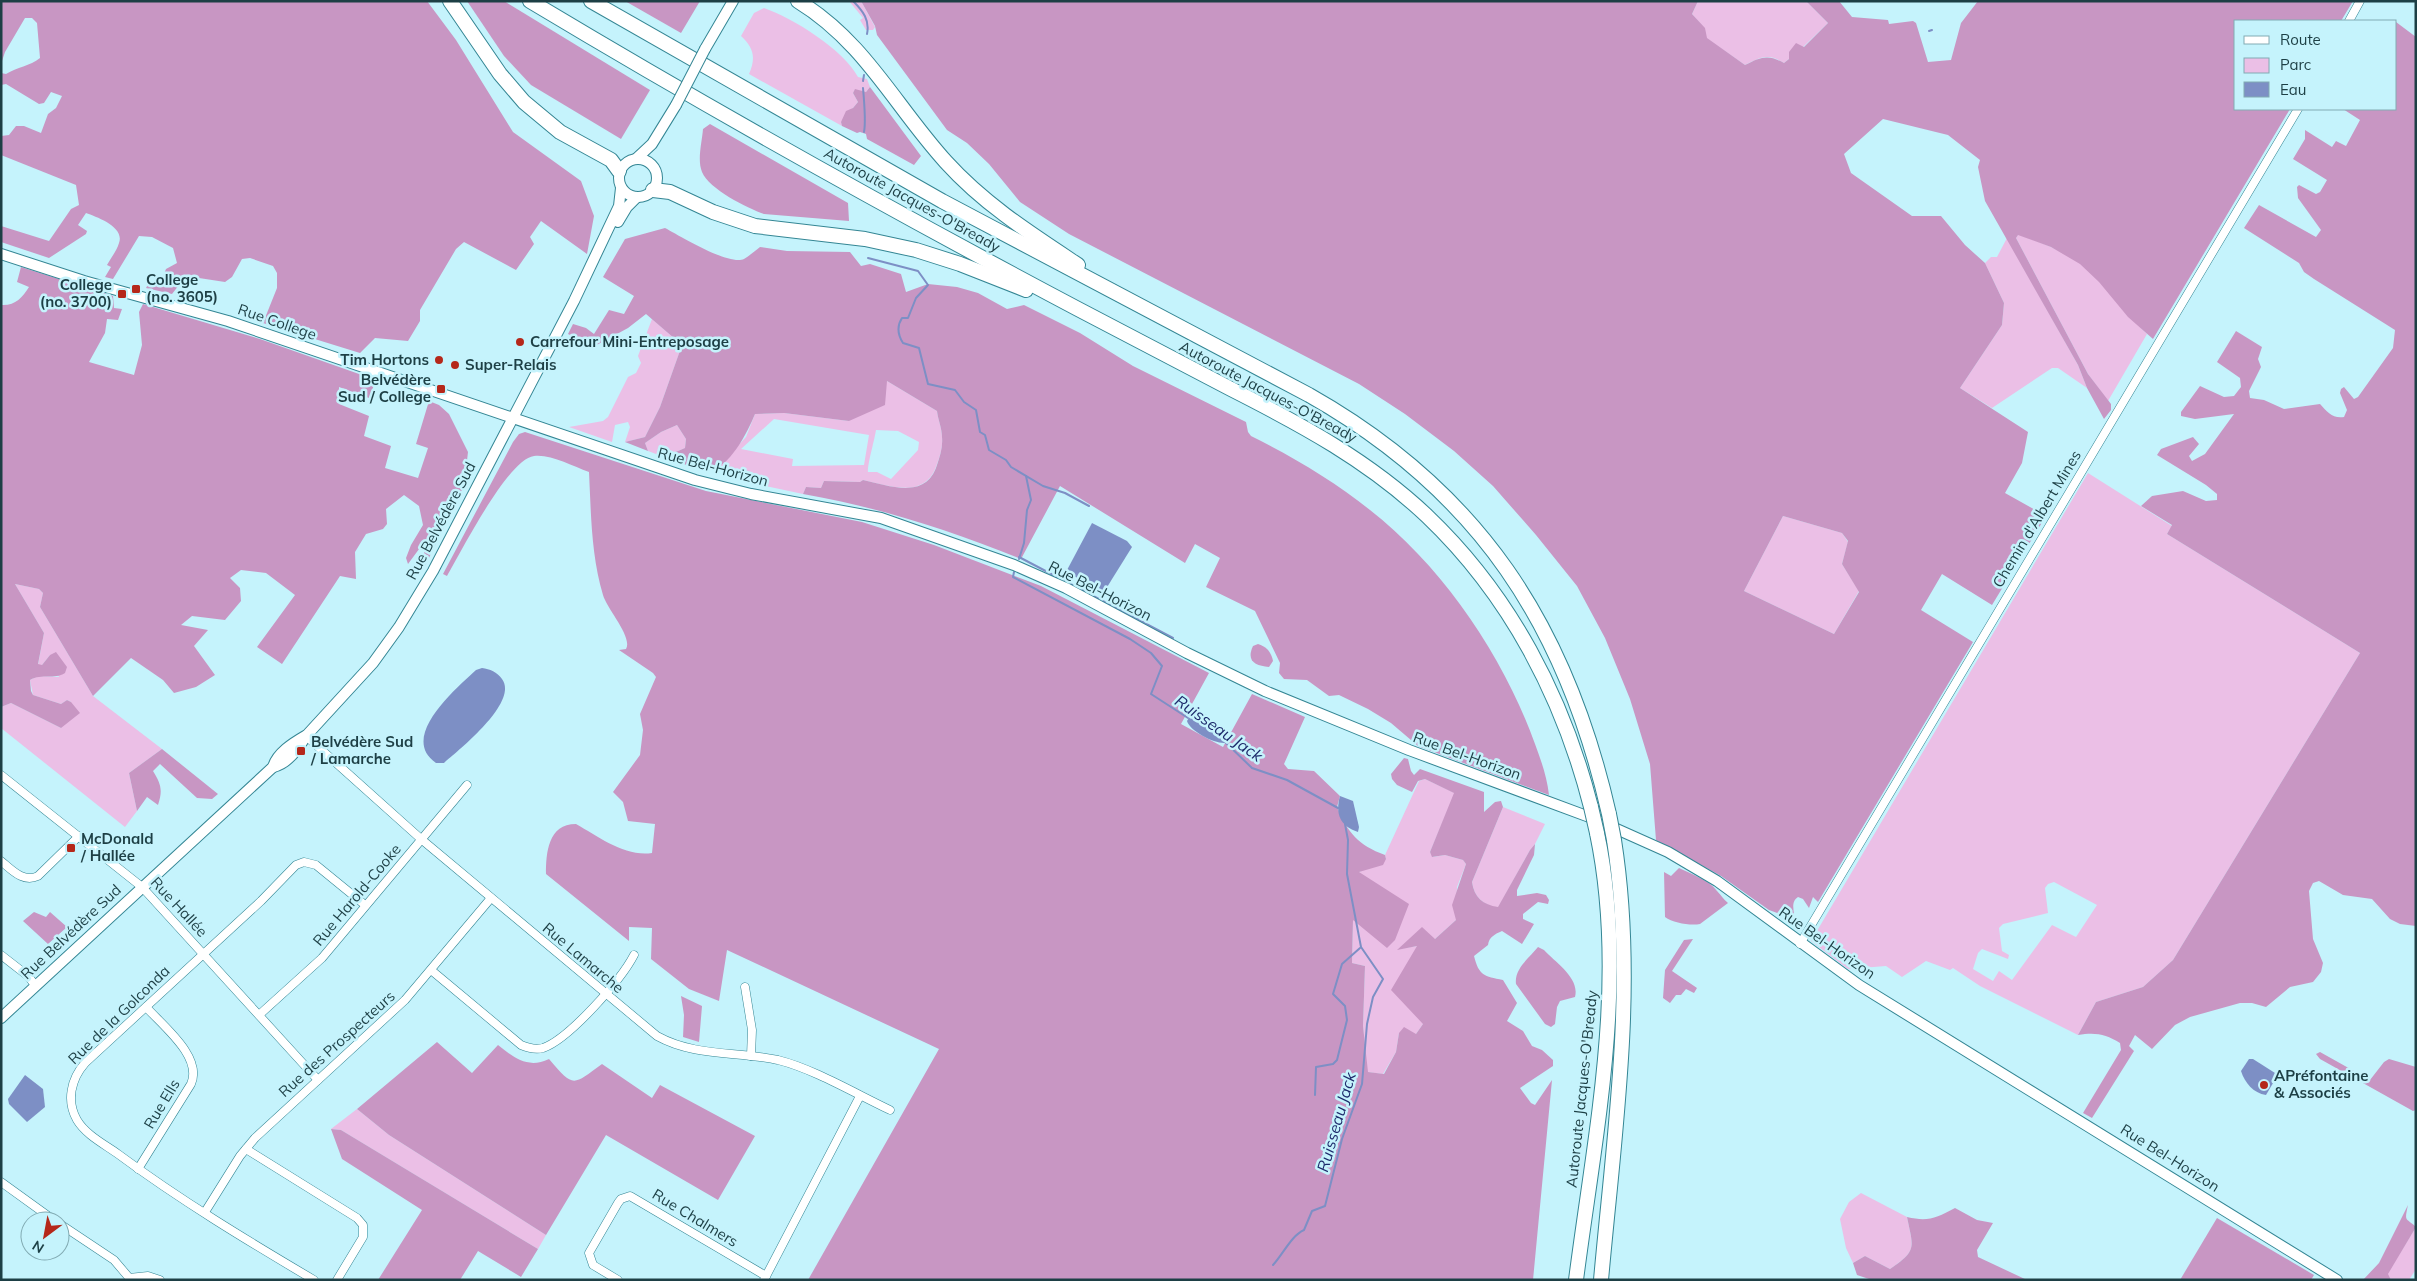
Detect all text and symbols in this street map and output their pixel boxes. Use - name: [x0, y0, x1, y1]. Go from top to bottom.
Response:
- legend: [2234, 20, 2397, 110]
- text: Route: [2280, 30, 2321, 49]
- text: Parc: [2280, 55, 2311, 74]
- text: Eau: [2280, 80, 2306, 99]
- street label: Autoroute Jacques-O'Bready: [821, 143, 1004, 256]
- place label: College (no. 3605): [146, 270, 218, 306]
- place label: College (no. 3700): [40, 275, 112, 311]
- marker: College (no. 3605): [130, 283, 142, 295]
- marker: College (no. 3700): [116, 288, 128, 300]
- street label: Rue College: [235, 299, 319, 344]
- place label: Carrefour Mini-Entreposage: [530, 332, 729, 351]
- marker: Carrefour Mini-Entreposage: [514, 336, 526, 348]
- street label: Autoroute Jacques-O'Bready: [1176, 337, 1360, 447]
- place label: Tim Hortons: [340, 350, 429, 369]
- marker: Tim Hortons: [433, 354, 445, 366]
- place label: Super-Relais: [465, 355, 557, 374]
- marker: Super-Relais: [449, 359, 461, 371]
- place label: Belvédère Sud / College: [338, 370, 431, 406]
- marker: Belvédère Sud / College: [435, 383, 447, 395]
- street label: Rue Bel-Horizon: [656, 443, 770, 490]
- street label: Chemin d'Albert Mines: [1988, 447, 2085, 591]
- street label: Rue Belvédère Sud: [402, 459, 480, 583]
- street label: Rue Bel-Horizon: [1045, 556, 1155, 625]
- water label: Ruisseau Jack: [1171, 690, 1267, 766]
- street label: Rue Bel-Horizon: [1411, 727, 1524, 784]
- place label: Belvédère Sud / Lamarche: [310, 732, 413, 768]
- marker: Belvédère Sud / Lamarche: [295, 745, 307, 757]
- place label: McDonald / Hallée: [80, 829, 153, 865]
- street label: Rue Harold-Cooke: [308, 840, 405, 949]
- marker: McDonald / Hallée: [65, 842, 77, 854]
- street label: Rue Hallée: [147, 873, 212, 941]
- street label: Rue Belvédère Sud: [16, 880, 125, 983]
- street label: Rue Bel-Horizon: [1775, 902, 1879, 983]
- street label: Rue Lamarche: [539, 918, 628, 997]
- street label: Rue de la Golconda: [64, 961, 174, 1068]
- street label: Rue des Prospecteurs: [275, 986, 399, 1101]
- street label: Autoroute Jacques-O'Bready: [1562, 989, 1601, 1189]
- place label: APréfontaine & Associés: [2274, 1066, 2368, 1102]
- water label: Ruisseau Jack: [1312, 1069, 1360, 1174]
- street label: Rue Ells: [139, 1075, 184, 1132]
- marker: APréfontaine & Associés: [2258, 1079, 2270, 1091]
- street label: Rue Bel-Horizon: [2117, 1119, 2223, 1196]
- street label: Rue Chalmers: [649, 1184, 742, 1251]
- north arrow: [20, 1211, 70, 1261]
- text: N: [29, 1237, 47, 1257]

